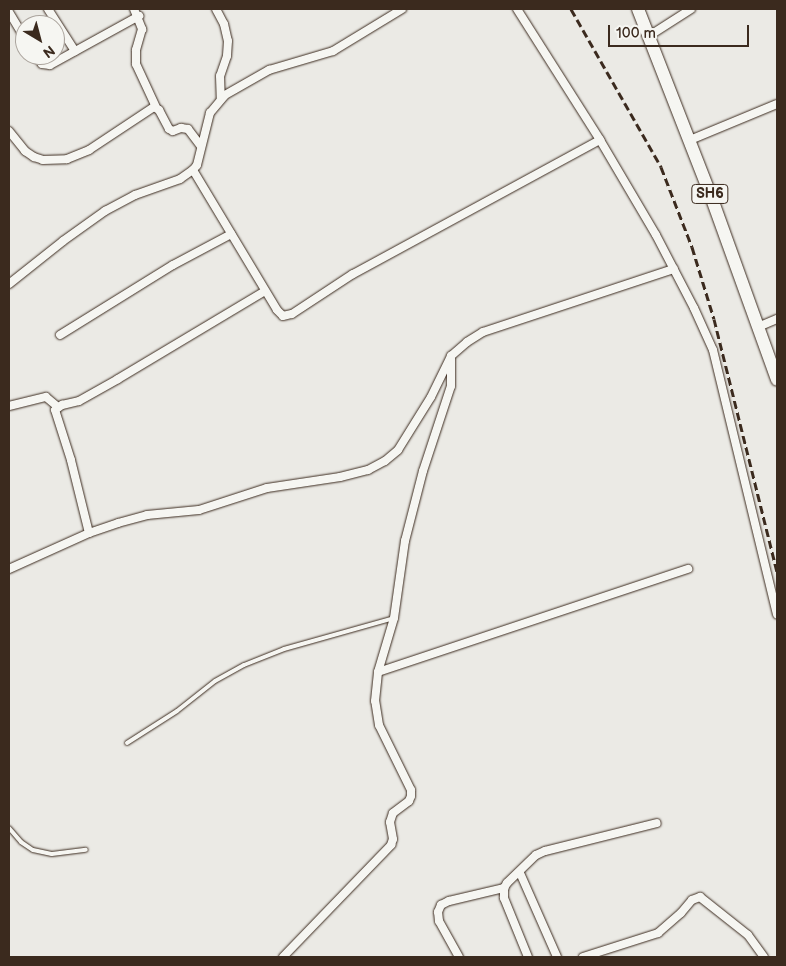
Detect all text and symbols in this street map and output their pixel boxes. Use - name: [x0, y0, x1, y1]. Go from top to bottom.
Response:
- north arrow: [15, 15, 65, 65]
- scale bar: [611, 15, 752, 47]
- text: 100 m: [616, 24, 656, 43]
- text: N: [39, 42, 58, 62]
- road number: SH6: [691, 182, 729, 205]

